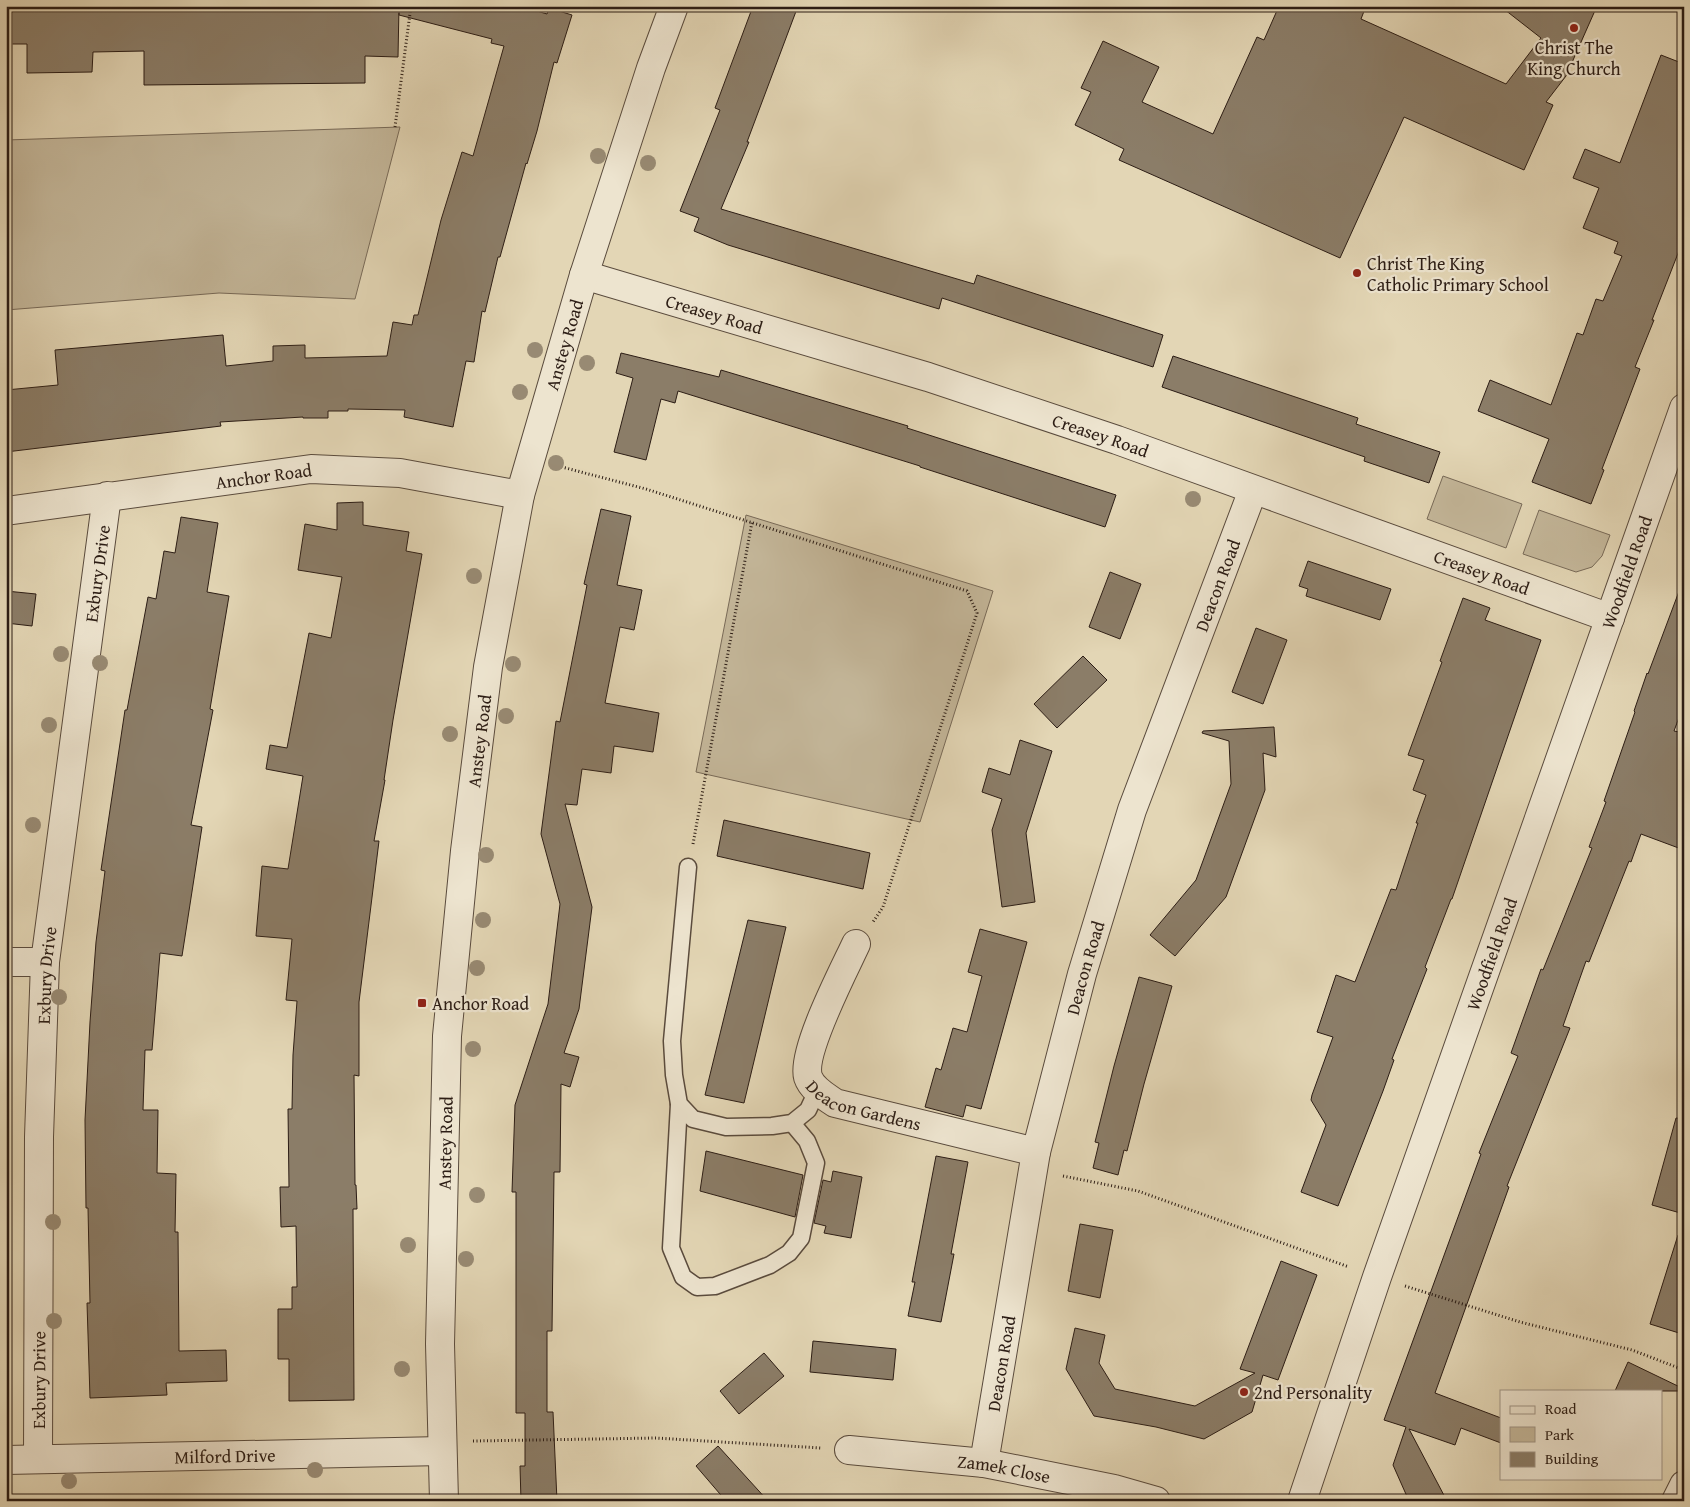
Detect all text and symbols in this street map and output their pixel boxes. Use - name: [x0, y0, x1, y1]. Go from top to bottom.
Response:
- marker: Christ The King Church: [1568, 22, 1580, 34]
- place label: Christ The King Church: [1527, 34, 1621, 82]
- place label: Christ The King Catholic Primary School: [1367, 250, 1549, 298]
- marker: Christ The King Catholic Primary School: [1351, 267, 1363, 279]
- street label: Creasey Road: [663, 286, 767, 341]
- street label: Anstey Road: [538, 296, 590, 393]
- street label: Creasey Road: [1049, 406, 1153, 464]
- street label: Anchor Road: [214, 455, 314, 496]
- street label: Woodfield Road: [1594, 511, 1659, 632]
- street label: Exbury Drive: [77, 523, 117, 624]
- street label: Deacon Road: [1187, 535, 1247, 635]
- street label: Creasey Road: [1430, 542, 1534, 602]
- street label: Anstey Road: [460, 692, 498, 789]
- street label: Woodfield Road: [1459, 893, 1524, 1014]
- street label: Deacon Road: [1059, 917, 1111, 1018]
- street label: Exbury Drive: [29, 925, 63, 1025]
- place label: Anchor Road: [432, 990, 529, 1017]
- marker: Anchor Road: [416, 997, 428, 1009]
- street label: Deacon Gardens: [800, 1074, 924, 1137]
- street label: Anstey Road: [430, 1096, 459, 1190]
- street label: Deacon Road: [979, 1313, 1022, 1413]
- street label: Exbury Drive: [25, 1331, 52, 1429]
- place label: 2nd Personality: [1254, 1379, 1372, 1406]
- marker: 2nd Personality: [1238, 1386, 1250, 1398]
- legend: [1500, 1390, 1662, 1480]
- text: Road: [1545, 1398, 1576, 1419]
- text: Park: [1545, 1424, 1574, 1445]
- street label: Milford Drive: [174, 1441, 276, 1470]
- street label: Zamek Close: [956, 1447, 1053, 1489]
- text: Building: [1545, 1448, 1599, 1469]

